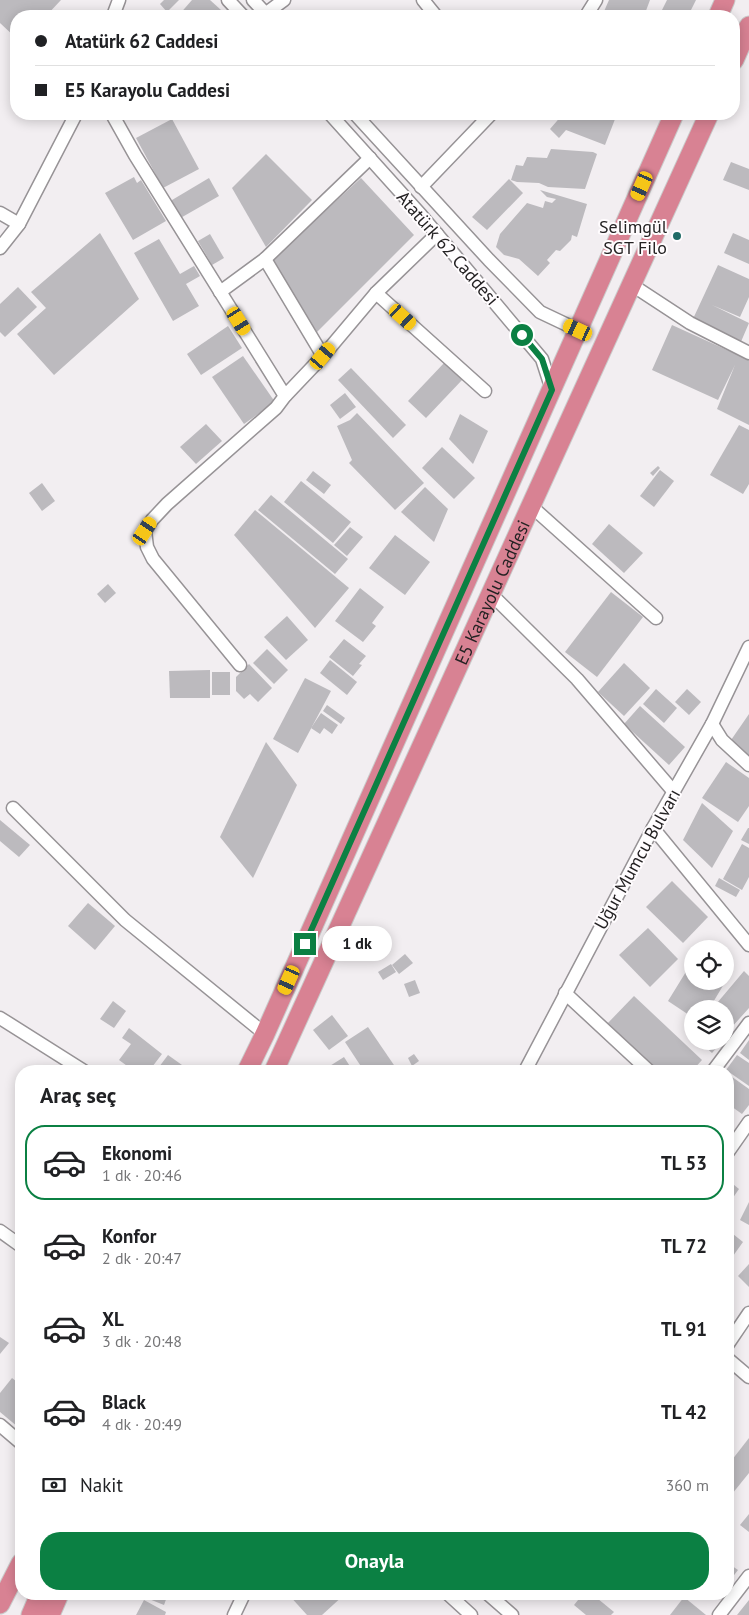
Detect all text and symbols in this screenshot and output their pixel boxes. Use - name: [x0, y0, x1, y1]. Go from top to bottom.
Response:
- text: Atatürk 62 Caddesi: [65, 29, 218, 53]
- text: E5 Karayolu Caddesi: [65, 78, 230, 102]
- car: [629, 169, 654, 203]
- street label: Atatürk 62 Caddesi: [392, 186, 504, 310]
- place label: Selimgül SGT Filo: [599, 215, 668, 259]
- marker: Selimgül SGT Filo: [671, 230, 683, 242]
- car: [386, 301, 419, 333]
- car: [224, 304, 253, 338]
- car: [561, 317, 594, 343]
- route start: [511, 324, 533, 346]
- car: [307, 340, 338, 372]
- car: [130, 514, 159, 548]
- street label: E5 Karayolu Caddesi: [449, 516, 534, 668]
- street label: Uğur Mumcu Bulvarı: [589, 785, 685, 933]
- callout: 1 dk: [322, 926, 392, 962]
- route end: [294, 933, 316, 955]
- text: 1 dk: [342, 933, 372, 953]
- map controls: [684, 940, 734, 1050]
- button: locate: [684, 940, 734, 990]
- car: [276, 963, 301, 997]
- button: layers: [684, 1000, 734, 1050]
- text: Araç seç: [40, 1081, 116, 1109]
- icon: car: [42, 1140, 87, 1185]
- text: Ekonomi: [102, 1141, 172, 1165]
- text: TL 53: [661, 1151, 707, 1175]
- text: 1 dk · 20:46: [102, 1165, 182, 1185]
- icon: car: [42, 1223, 87, 1268]
- text: Konfor: [102, 1224, 156, 1248]
- text: TL 72: [661, 1234, 707, 1258]
- text: 2 dk · 20:47: [102, 1248, 182, 1268]
- icon: car: [42, 1306, 87, 1351]
- text: XL: [102, 1307, 124, 1331]
- text: TL 91: [661, 1317, 707, 1341]
- text: 3 dk · 20:48: [102, 1331, 182, 1351]
- icon: car: [42, 1389, 87, 1434]
- text: Black: [102, 1390, 146, 1414]
- text: TL 42: [661, 1400, 707, 1424]
- text: 4 dk · 20:49: [102, 1414, 182, 1434]
- icon: cash: [40, 1471, 68, 1499]
- text: Nakit: [80, 1473, 123, 1497]
- text: 360 m: [666, 1475, 709, 1495]
- button: Onayla: [40, 1532, 709, 1590]

